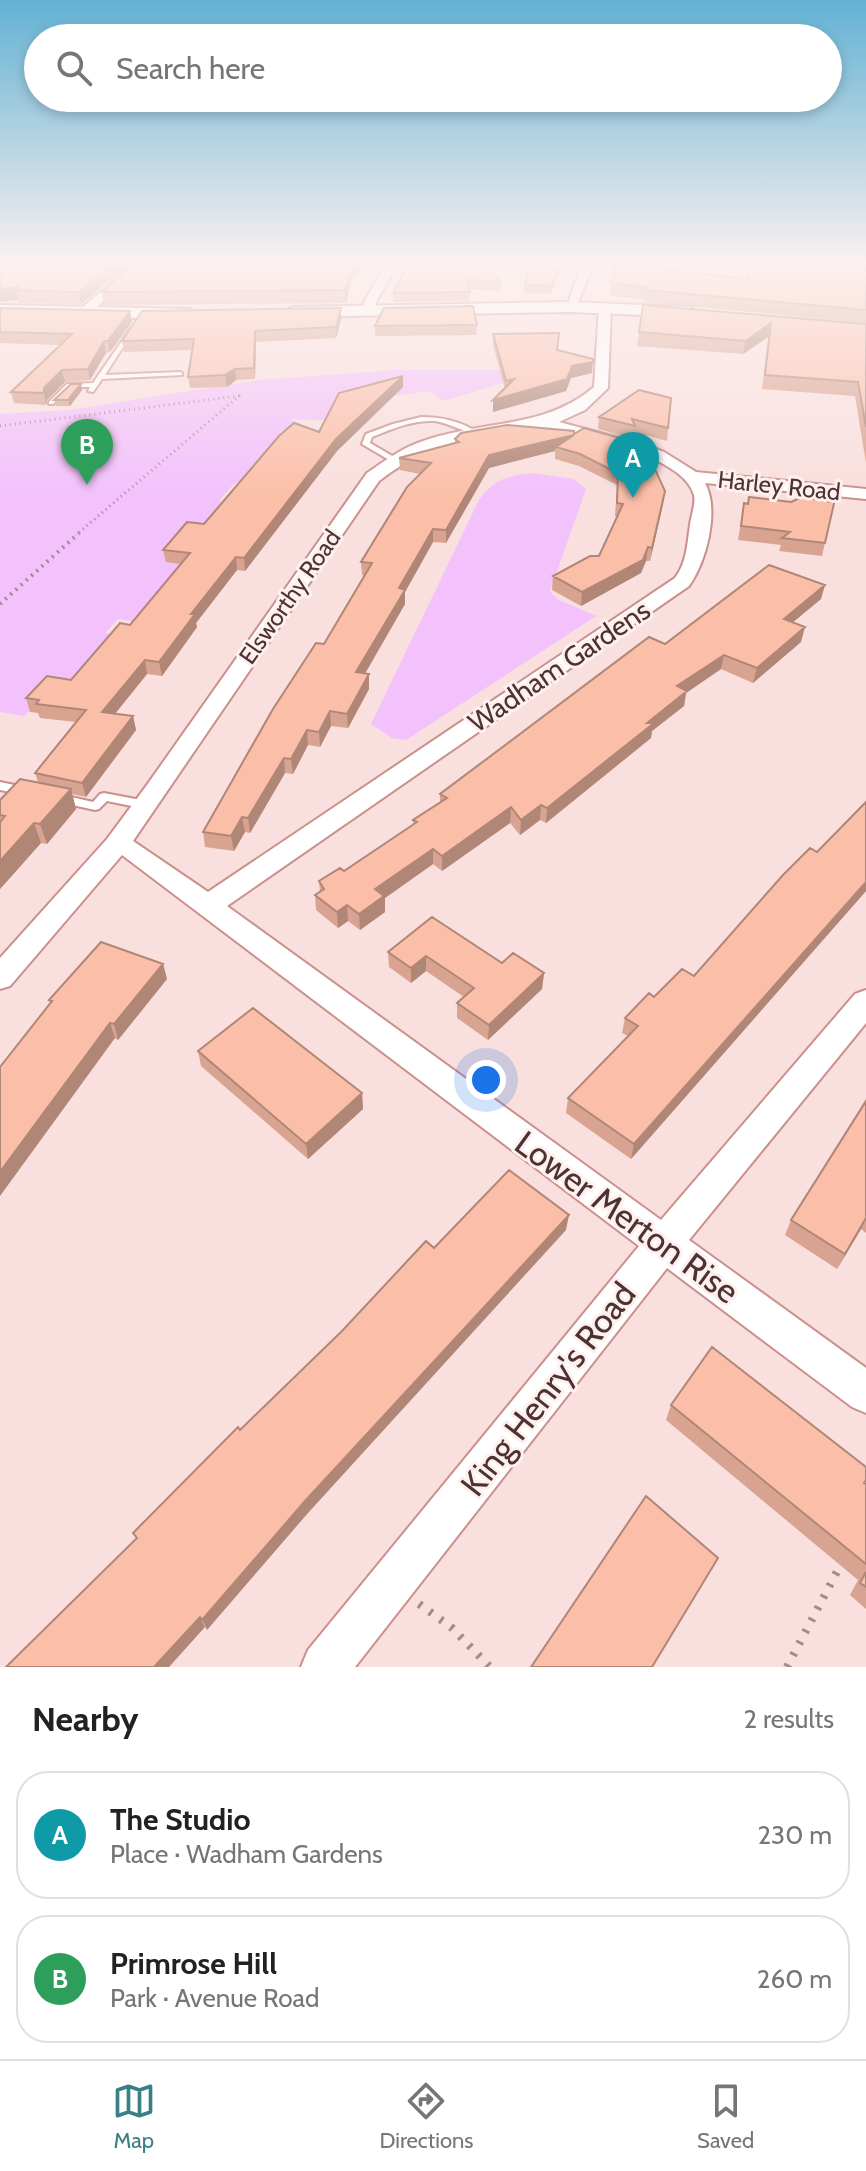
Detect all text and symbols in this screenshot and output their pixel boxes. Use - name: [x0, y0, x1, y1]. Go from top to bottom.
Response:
- search box: [24, 24, 842, 112]
- icon: search: [52, 46, 96, 90]
- text: Search here: [116, 50, 265, 87]
- pin: B: [61, 419, 113, 485]
- pin: A: [607, 432, 659, 498]
- street label: Harley Road: [716, 465, 842, 506]
- street label: Elsworthy Road: [233, 524, 347, 669]
- street label: Wadham Gardens: [462, 593, 656, 739]
- your location: [466, 1060, 506, 1100]
- street label: Lower Merton Rise: [507, 1122, 747, 1312]
- street label: King Henry's Road: [452, 1274, 644, 1504]
- text: Nearby: [32, 1698, 139, 1740]
- text: 2 results: [743, 1703, 834, 1735]
- text: The Studio: [110, 1801, 251, 1838]
- text: A: [52, 1819, 68, 1851]
- text: 230 m: [758, 1819, 832, 1851]
- text: Place · Wadham Gardens: [110, 1838, 383, 1870]
- text: Primrose Hill: [110, 1945, 277, 1982]
- text: B: [52, 1963, 68, 1995]
- text: 260 m: [757, 1963, 832, 1995]
- text: Park · Avenue Road: [110, 1982, 319, 2014]
- tab: Map: [112, 2079, 156, 2154]
- tab: Directions: [379, 2079, 473, 2154]
- tab: Saved: [697, 2079, 754, 2154]

